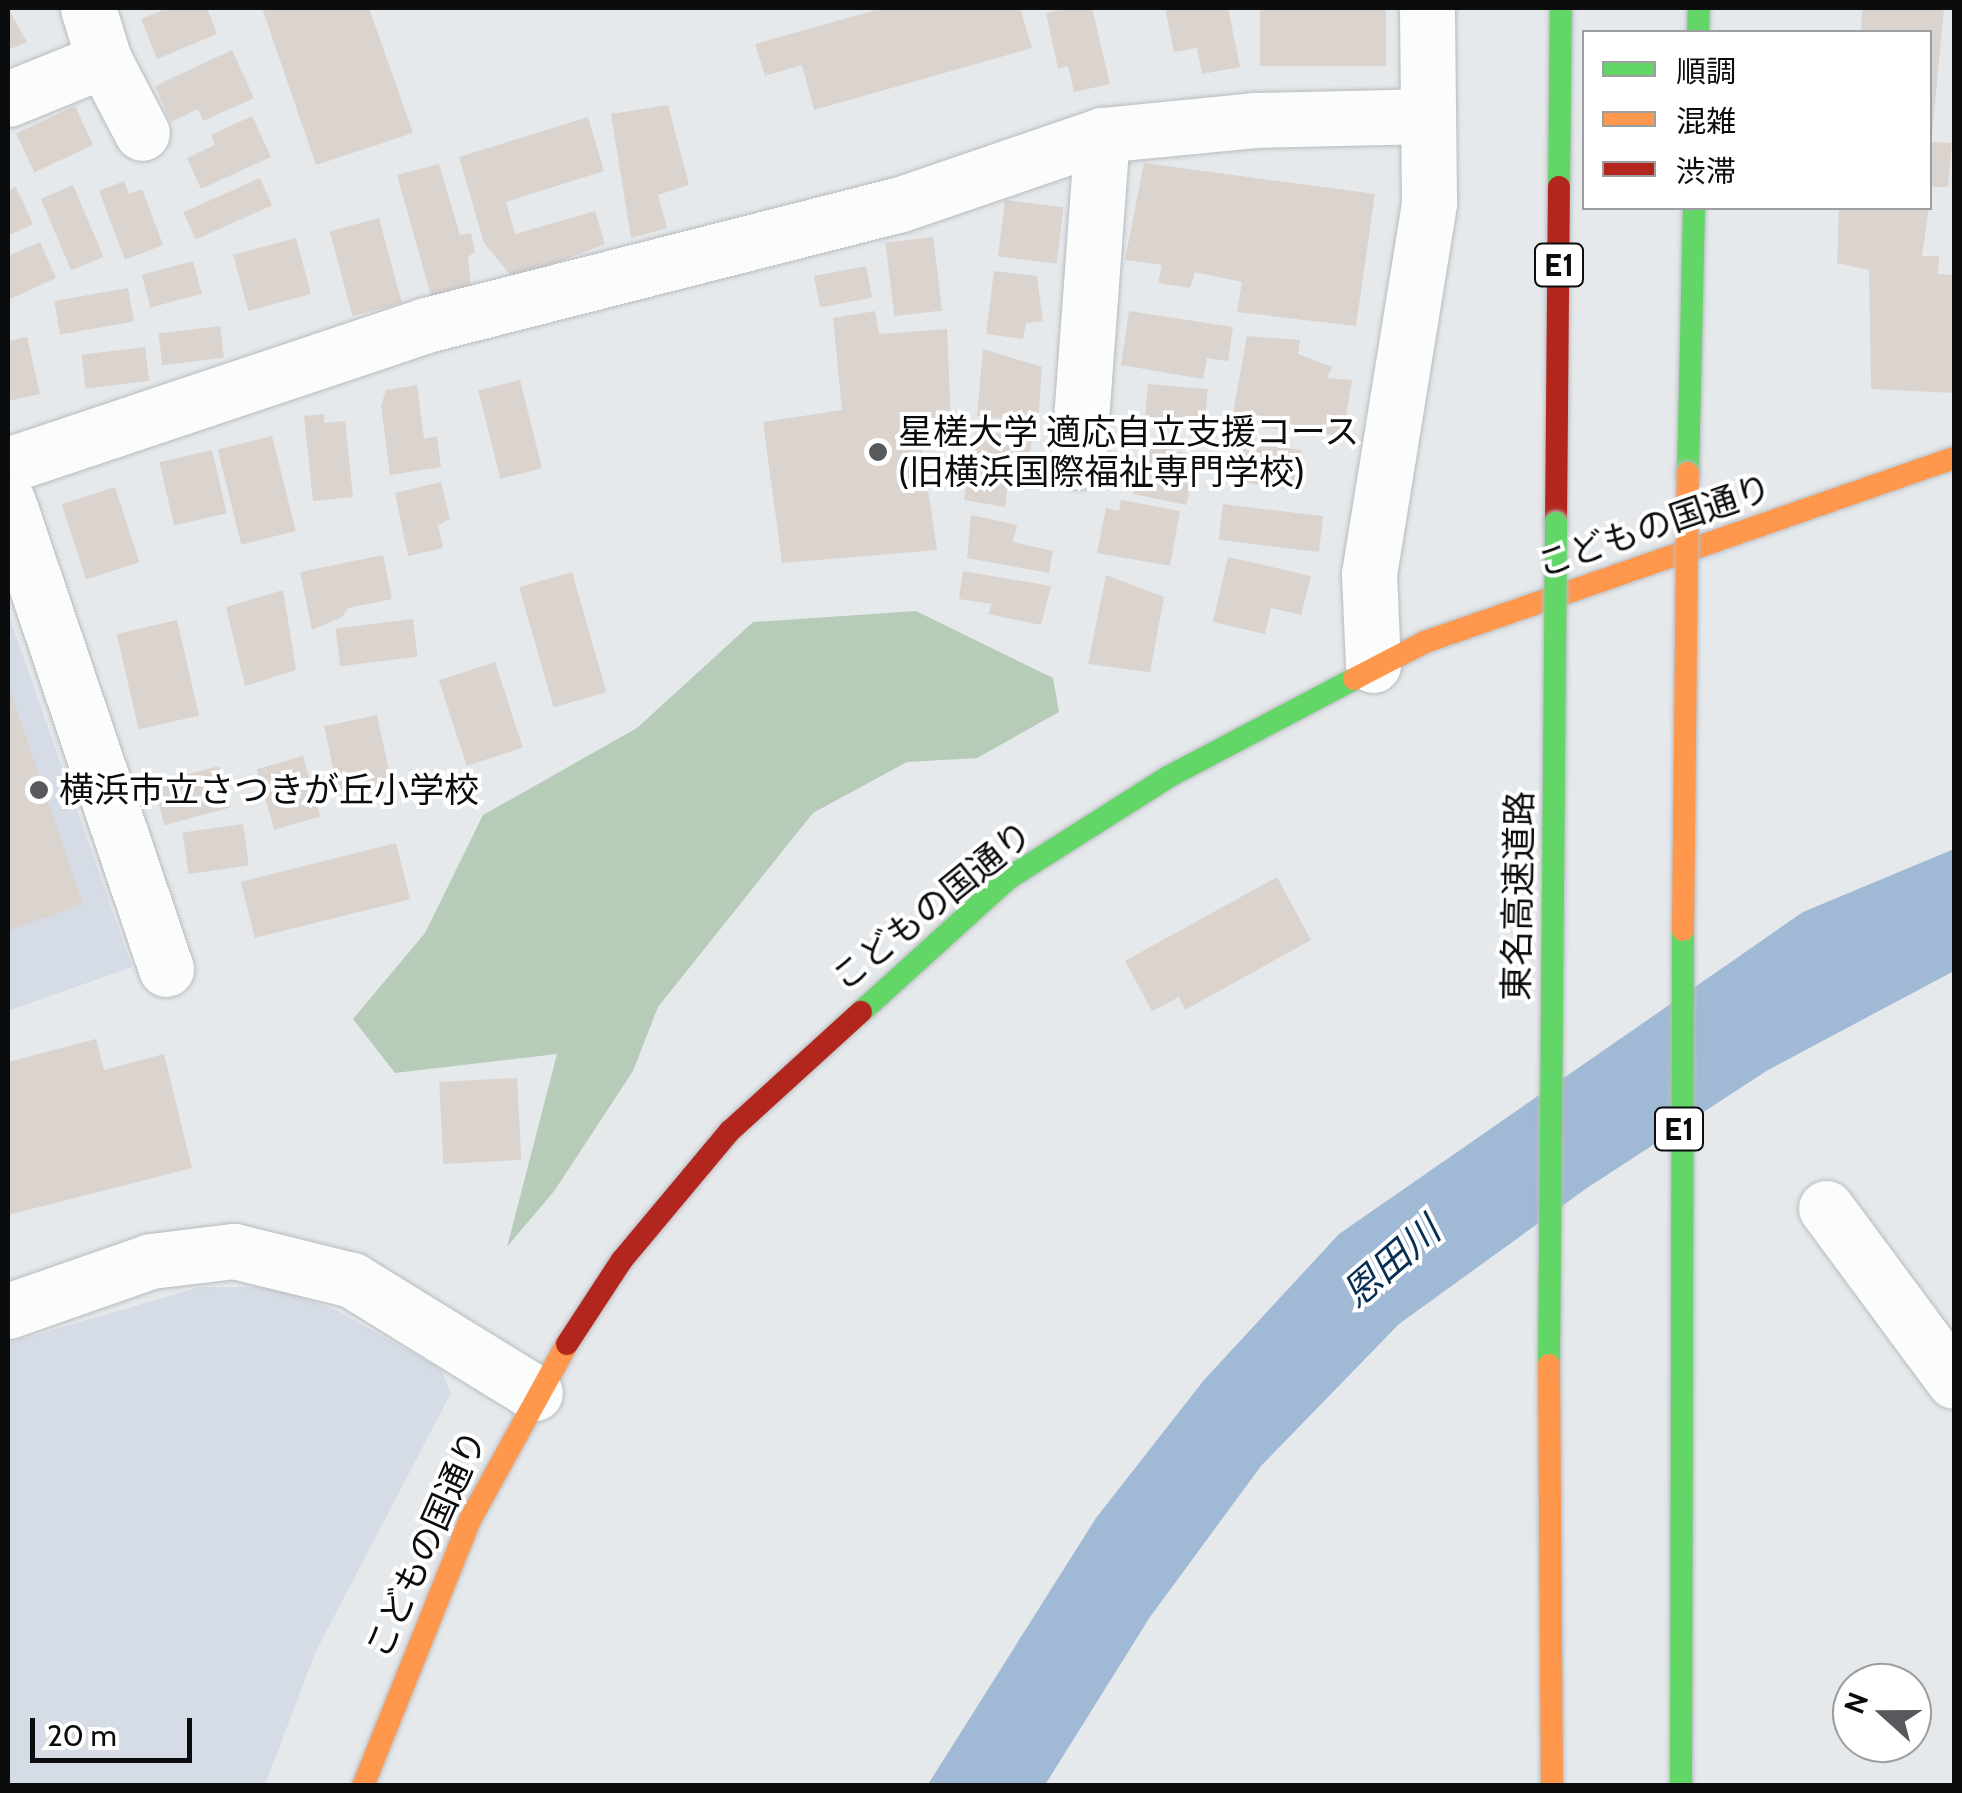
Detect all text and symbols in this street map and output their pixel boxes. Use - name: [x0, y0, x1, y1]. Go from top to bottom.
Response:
- legend: [1582, 30, 1932, 210]
- text: 順調: [1676, 53, 1736, 90]
- text: 混雑: [1676, 103, 1736, 140]
- text: 渋滞: [1676, 153, 1736, 190]
- road number: E1: [1534, 238, 1584, 292]
- place label: 星槎大学 適応自立支援コース (旧横浜国際福祉専門学校): [898, 411, 1361, 493]
- marker: 星槎大学 適応自立支援コース (旧横浜国際福祉専門学校): [867, 441, 889, 463]
- street label: こどもの国通り: [1531, 466, 1777, 586]
- place label: 横浜市立さつきが丘小学校: [59, 769, 479, 811]
- marker: 横浜市立さつきが丘小学校: [28, 779, 50, 801]
- street label: 東名高速道路: [1495, 791, 1541, 1001]
- street label: こどもの国通り: [824, 813, 1040, 999]
- road number: E1: [1654, 1102, 1704, 1156]
- water label: 恩田川: [1333, 1207, 1449, 1317]
- street label: こどもの国通り: [357, 1424, 495, 1664]
- north arrow: [1832, 1663, 1932, 1763]
- text: N: [1836, 1688, 1875, 1718]
- scale bar: [35, 1698, 198, 1760]
- text: 20 m: [47, 1717, 117, 1754]

